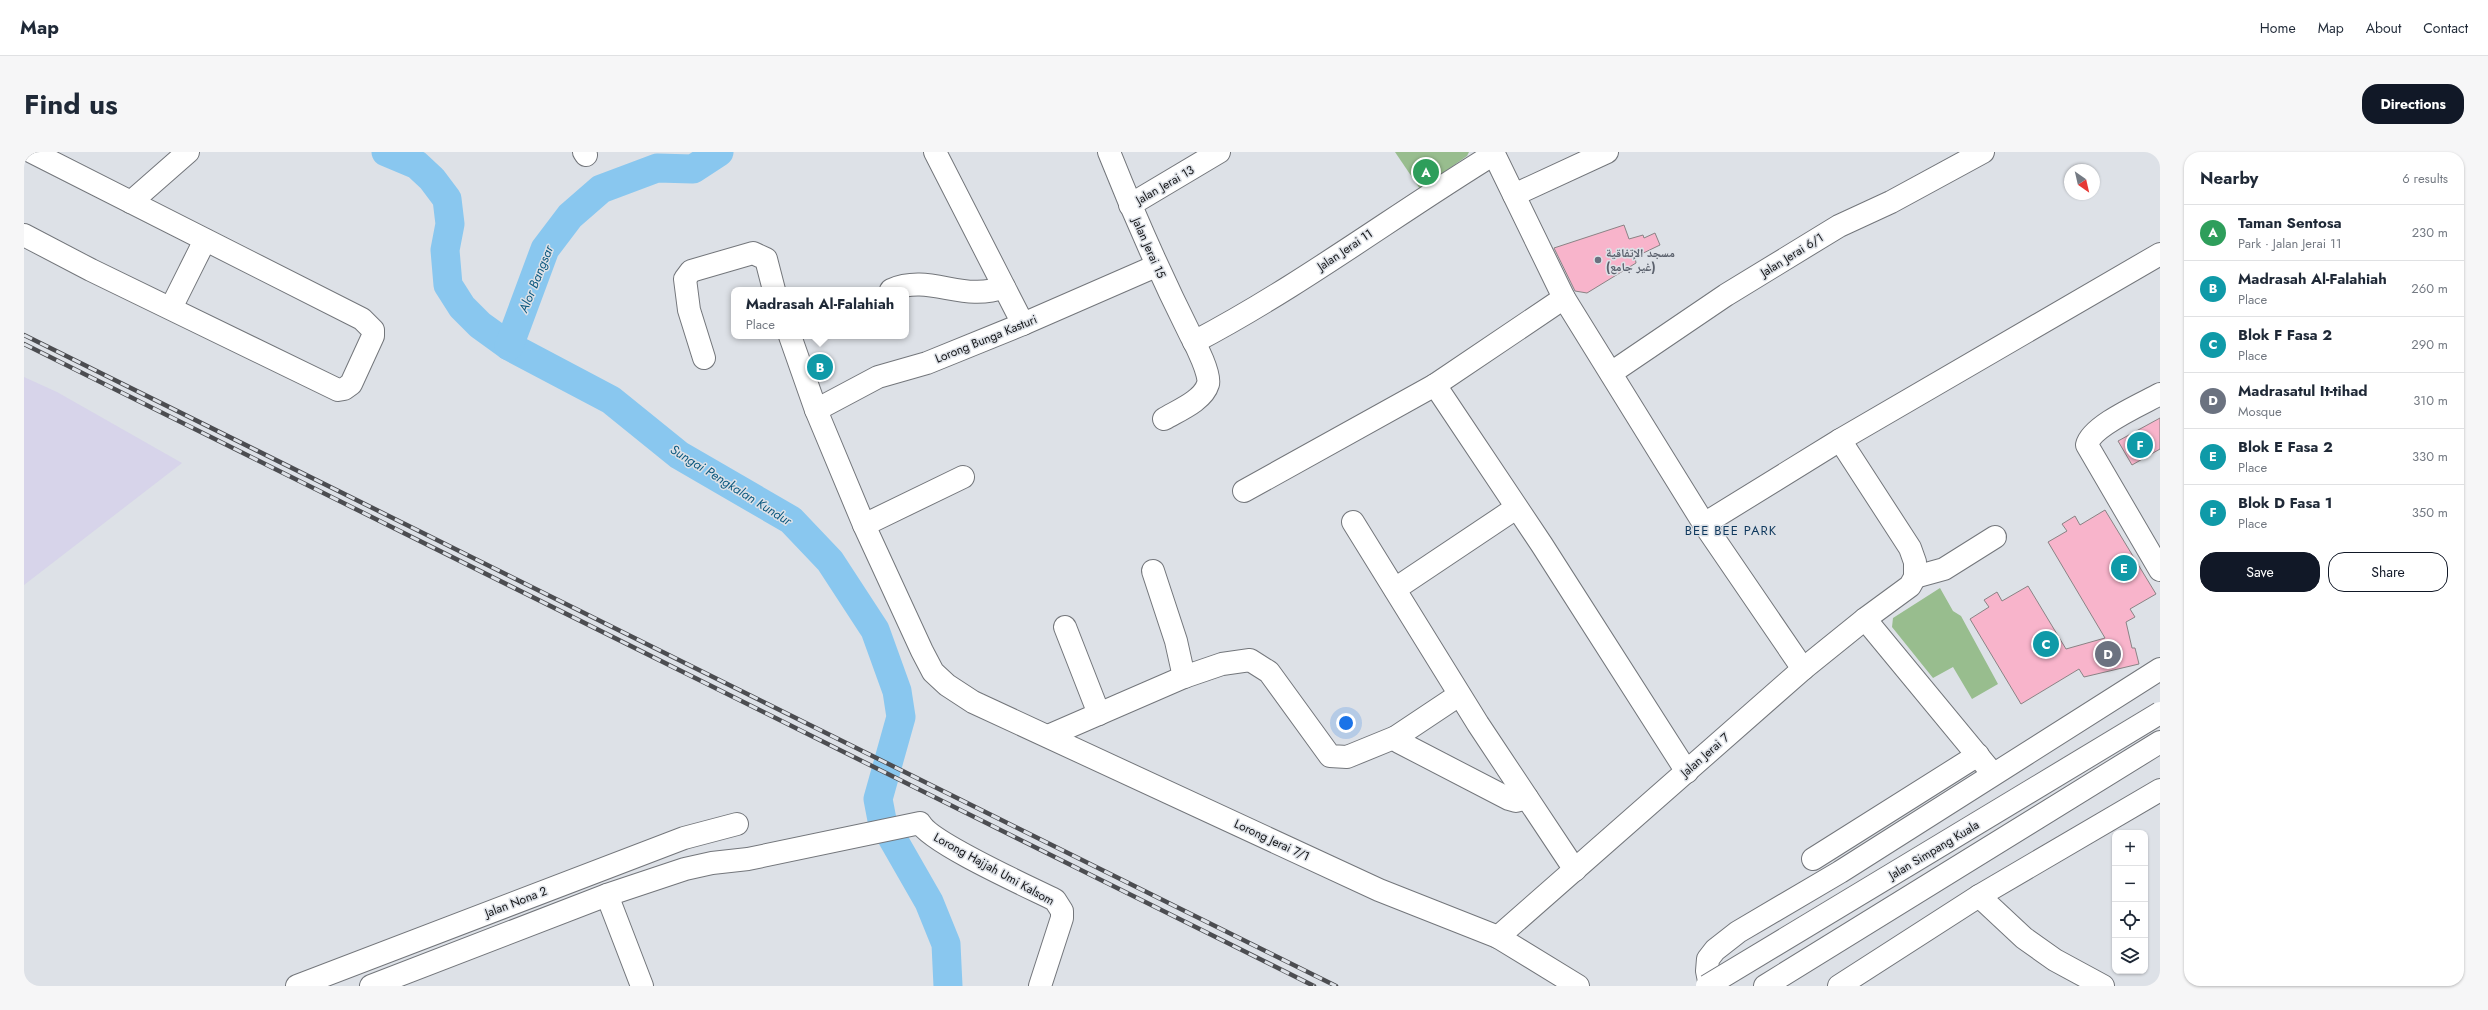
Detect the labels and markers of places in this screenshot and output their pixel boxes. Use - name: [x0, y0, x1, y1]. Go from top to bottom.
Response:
- pin: A: [1413, 157, 1439, 187]
- place label: مسجد الإتفاقية (غير جامع): [1606, 244, 1675, 276]
- marker: مسجد الإتفاقية (غير جامع): [1593, 255, 1603, 265]
- pin: B: [807, 352, 833, 382]
- pin: F: [2127, 430, 2153, 460]
- pin: E: [2111, 553, 2137, 583]
- pin: C: [2033, 629, 2059, 659]
- pin: D: [2095, 639, 2121, 669]

